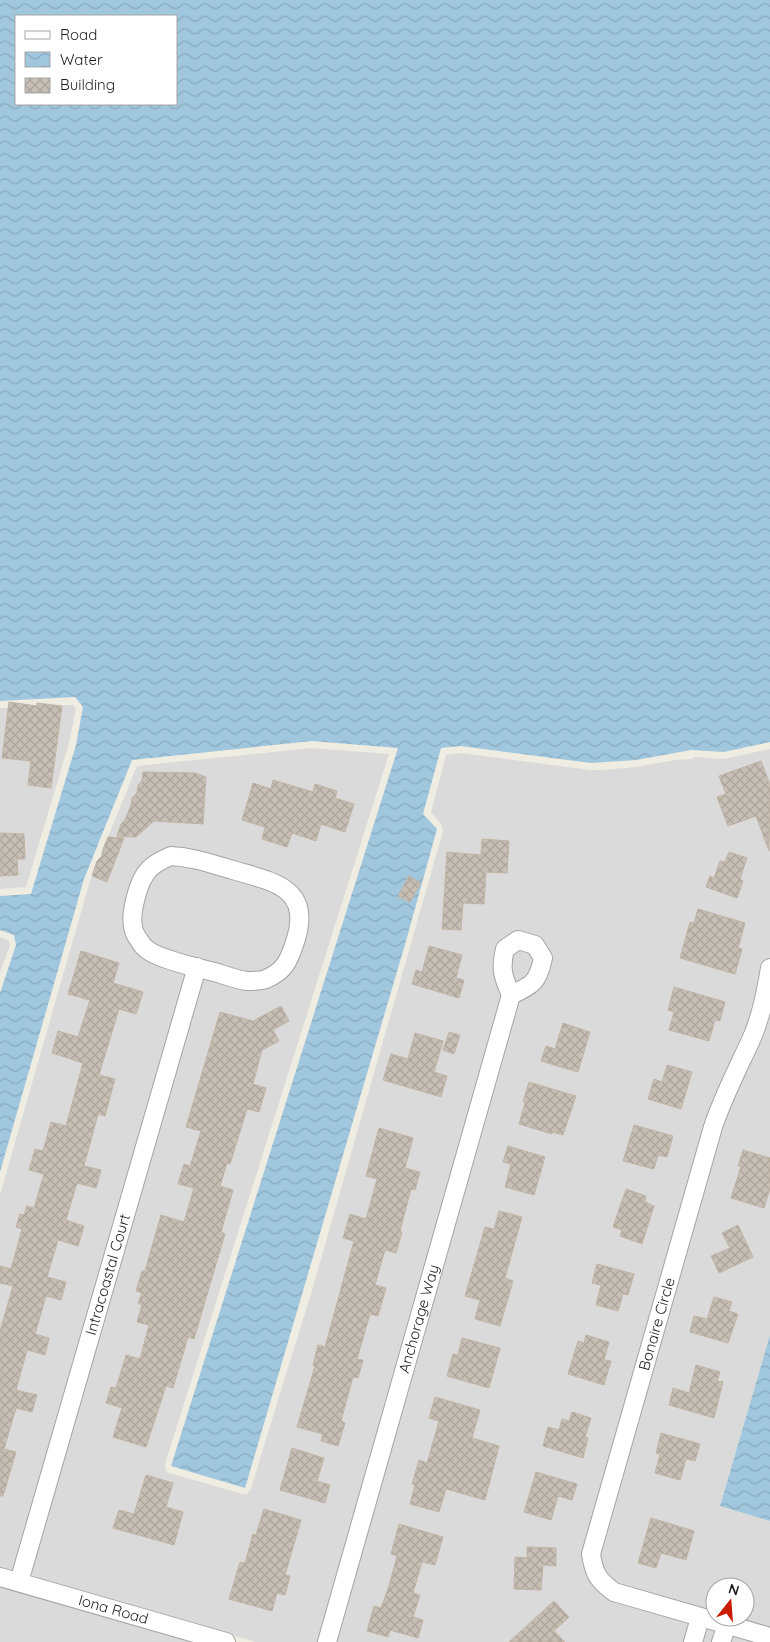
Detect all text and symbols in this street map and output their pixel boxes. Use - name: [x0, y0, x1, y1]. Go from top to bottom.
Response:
- legend: [15, 15, 178, 105]
- text: Road: [60, 25, 97, 44]
- text: Water: [60, 50, 103, 69]
- text: Building: [60, 75, 115, 94]
- street label: Intracoastal Court: [81, 1212, 134, 1337]
- street label: Anchorage Way: [394, 1262, 443, 1375]
- street label: Bonaire Circle: [634, 1275, 679, 1373]
- north arrow: [705, 1577, 755, 1627]
- text: N: [726, 1579, 741, 1600]
- street label: Iona Road: [76, 1590, 151, 1628]

